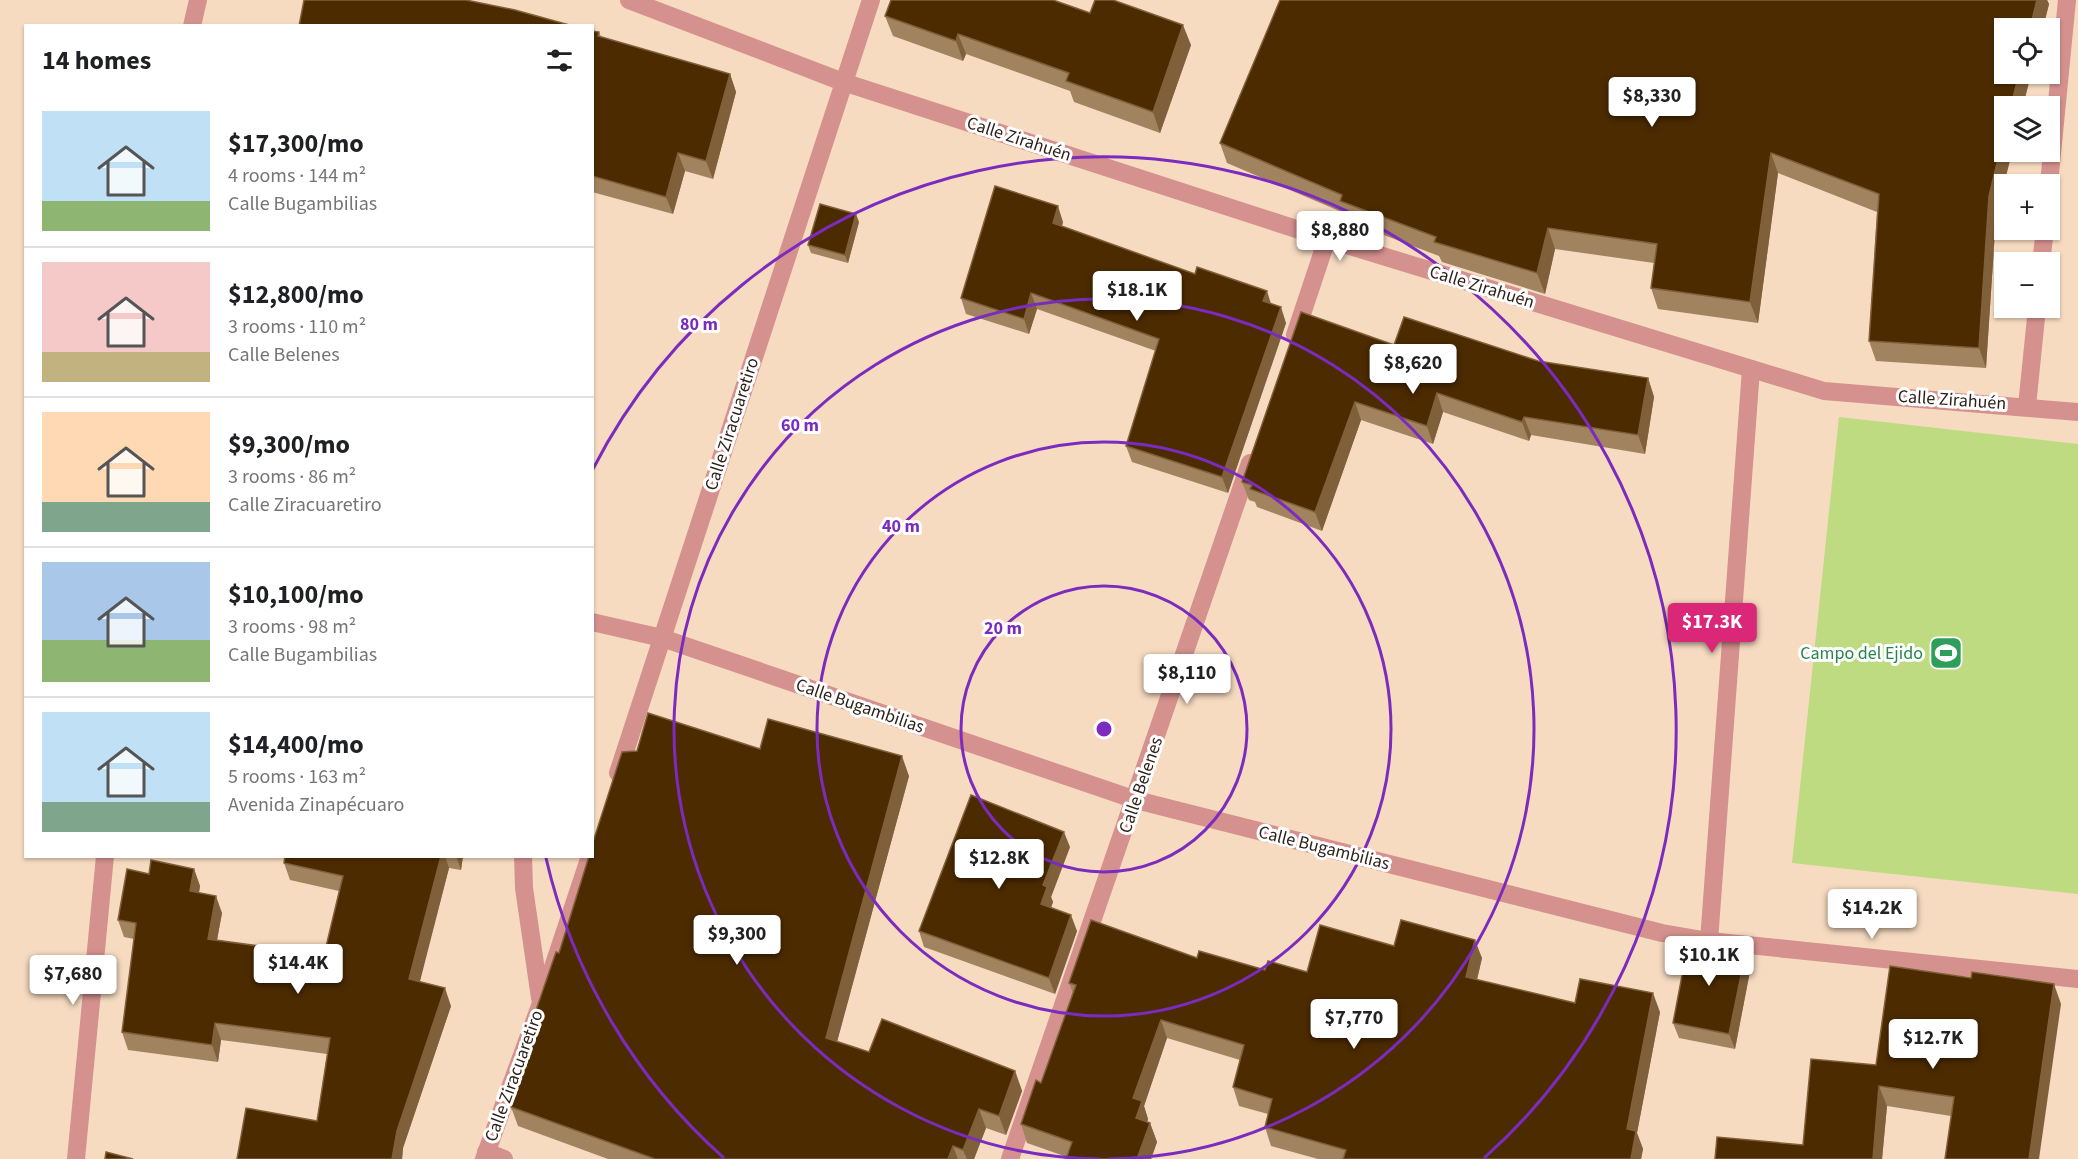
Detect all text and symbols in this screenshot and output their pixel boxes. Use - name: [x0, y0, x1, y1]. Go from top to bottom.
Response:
- map controls: [1994, 18, 2060, 318]
- button: locate: [1994, 18, 2060, 84]
- text: 14 homes: [42, 42, 151, 79]
- icon: filters: [543, 44, 576, 77]
- pin: $8,330: [1603, 77, 1701, 128]
- text: $8,330: [1623, 82, 1681, 110]
- button: layers: [1994, 96, 2060, 162]
- street label: Calle Zirahuén: [964, 110, 1074, 168]
- text: $17,300/mo: [228, 125, 364, 162]
- icon: home: [90, 135, 162, 207]
- text: 4 rooms · 144 m²: [228, 162, 366, 190]
- button: +: [1994, 174, 2060, 240]
- text: Calle Bugambilias: [228, 190, 377, 218]
- pin: $8,880: [1291, 211, 1389, 262]
- text: $8,880: [1311, 216, 1369, 244]
- button: −: [1994, 252, 2060, 318]
- street label: Calle Zirahuén: [1426, 259, 1538, 315]
- pin: $18.1K: [1088, 271, 1186, 322]
- text: $12,800/mo: [228, 276, 364, 313]
- text: $18.1K: [1107, 276, 1167, 304]
- icon: home: [90, 286, 162, 358]
- text: 80 m: [680, 312, 718, 337]
- text: 3 rooms · 110 m²: [228, 313, 366, 341]
- text: Calle Belenes: [228, 341, 340, 369]
- pin: $8,620: [1364, 344, 1462, 395]
- text: $8,620: [1384, 349, 1442, 377]
- street label: Calle Ziracuaretiro: [699, 354, 765, 494]
- street label: Calle Zirahuén: [1897, 384, 2007, 416]
- text: 60 m: [781, 413, 819, 438]
- text: $9,300/mo: [228, 426, 350, 463]
- icon: home: [90, 436, 162, 508]
- text: 3 rooms · 86 m²: [228, 463, 356, 491]
- text: Calle Ziracuaretiro: [228, 491, 382, 519]
- text: 40 m: [882, 514, 920, 539]
- text: $10,100/mo: [228, 576, 364, 613]
- icon: home: [90, 586, 162, 658]
- pin: $17.3K: [1663, 603, 1761, 654]
- text: $17.3K: [1682, 608, 1742, 636]
- text: 3 rooms · 98 m²: [228, 613, 356, 641]
- text: 20 m: [984, 616, 1022, 641]
- sports icon: Campo del Ejido: [1928, 635, 1964, 671]
- text: Calle Bugambilias: [228, 641, 377, 669]
- place label: Campo del Ejido: [1800, 641, 1923, 666]
- pin: $8,110: [1138, 654, 1236, 705]
- text: $8,110: [1158, 659, 1216, 687]
- street label: Calle Bugambilias: [792, 672, 928, 740]
- centre of rings: [1094, 719, 1114, 739]
- text: $14,400/mo: [228, 726, 364, 763]
- street label: Calle Belenes: [1113, 733, 1169, 837]
- icon: home: [90, 736, 162, 808]
- text: 5 rooms · 163 m²: [228, 763, 366, 791]
- text: Avenida Zinapécuaro: [228, 791, 404, 819]
- street label: Calle Bugambilias: [1256, 820, 1392, 876]
- pin: $12.8K: [950, 839, 1048, 890]
- text: $12.8K: [969, 844, 1029, 872]
- pin: $14.2K: [1823, 889, 1921, 940]
- text: $14.2K: [1842, 894, 1902, 922]
- pin: $9,300: [688, 915, 786, 966]
- text: $9,300: [708, 920, 766, 948]
- pin: $10.1K: [1660, 936, 1758, 987]
- text: $10.1K: [1679, 941, 1739, 969]
- pin: $14.4K: [249, 944, 347, 995]
- text: $14.4K: [268, 949, 328, 977]
- pin: $7,680: [24, 955, 122, 1006]
- text: $7,680: [44, 960, 102, 988]
- pin: $7,770: [1305, 999, 1403, 1050]
- text: $7,770: [1325, 1004, 1383, 1032]
- street label: Calle Ziracuaretiro: [479, 1007, 549, 1145]
- pin: $12.7K: [1884, 1019, 1982, 1070]
- text: $12.7K: [1903, 1024, 1963, 1052]

